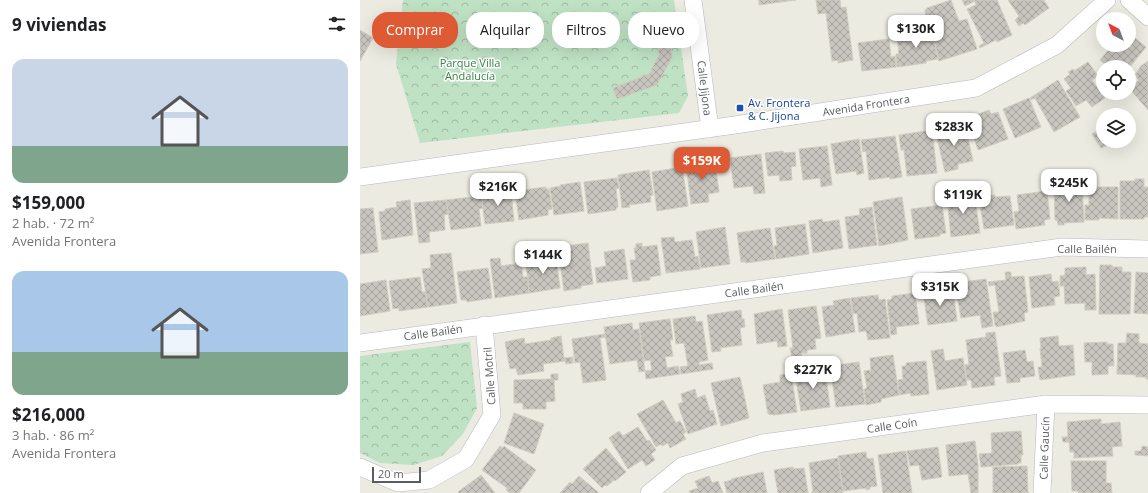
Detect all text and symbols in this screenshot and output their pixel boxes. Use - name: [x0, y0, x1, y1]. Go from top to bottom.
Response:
- chip: Comprar: [372, 12, 458, 48]
- chip: Alquilar: [466, 12, 544, 48]
- chip: Filtros: [552, 12, 620, 48]
- chip: Nuevo: [628, 12, 699, 48]
- north arrow: [1096, 12, 1136, 52]
- map controls: [1096, 12, 1136, 148]
- text: 9 viviendas: [12, 13, 107, 36]
- icon: filters: [326, 13, 348, 35]
- pin: $130K: [888, 15, 944, 49]
- text: $130K: [897, 19, 935, 37]
- park label: Parque Villa Andalucía: [440, 55, 500, 83]
- street label: Calle Jijona: [694, 59, 716, 117]
- button: locate: [1096, 60, 1136, 100]
- icon: home: [144, 85, 216, 157]
- street label: Avenida Frontera: [821, 91, 911, 119]
- place label: Av. Frontera & C. Jijona: [748, 95, 810, 123]
- marker: Av. Frontera & C. Jijona: [735, 103, 745, 113]
- button: layers: [1096, 108, 1136, 148]
- pin: $283K: [926, 113, 982, 147]
- text: $283K: [935, 117, 973, 135]
- pin: $159K: [674, 147, 730, 181]
- text: $159K: [683, 151, 721, 169]
- pin: $245K: [1041, 169, 1097, 203]
- pin: $216K: [470, 173, 526, 207]
- text: $245K: [1050, 173, 1088, 191]
- text: $216K: [479, 177, 517, 195]
- pin: $119K: [935, 181, 991, 215]
- text: $119K: [944, 185, 982, 203]
- text: $159,000: [12, 191, 85, 214]
- text: 2 hab. · 72 m²: [12, 214, 94, 232]
- text: Avenida Frontera: [12, 232, 116, 250]
- pin: $144K: [515, 241, 571, 275]
- street label: Calle Bailén: [1057, 241, 1117, 256]
- text: $144K: [524, 245, 562, 263]
- pin: $315K: [912, 273, 968, 307]
- street label: Calle Bailén: [724, 277, 784, 301]
- text: $315K: [921, 277, 959, 295]
- icon: home: [144, 297, 216, 369]
- street label: Calle Bailén: [403, 320, 463, 344]
- street label: Calle Motril: [479, 346, 499, 406]
- pin: $227K: [785, 356, 841, 390]
- text: $227K: [794, 360, 832, 378]
- text: $216,000: [12, 403, 85, 426]
- street label: Calle Coín: [866, 414, 918, 436]
- street label: Calle Gaucín: [1035, 416, 1053, 480]
- text: 3 hab. · 86 m²: [12, 426, 94, 444]
- text: Avenida Frontera: [12, 444, 116, 462]
- scale bar: [372, 465, 421, 484]
- text: 20 m: [378, 466, 404, 481]

